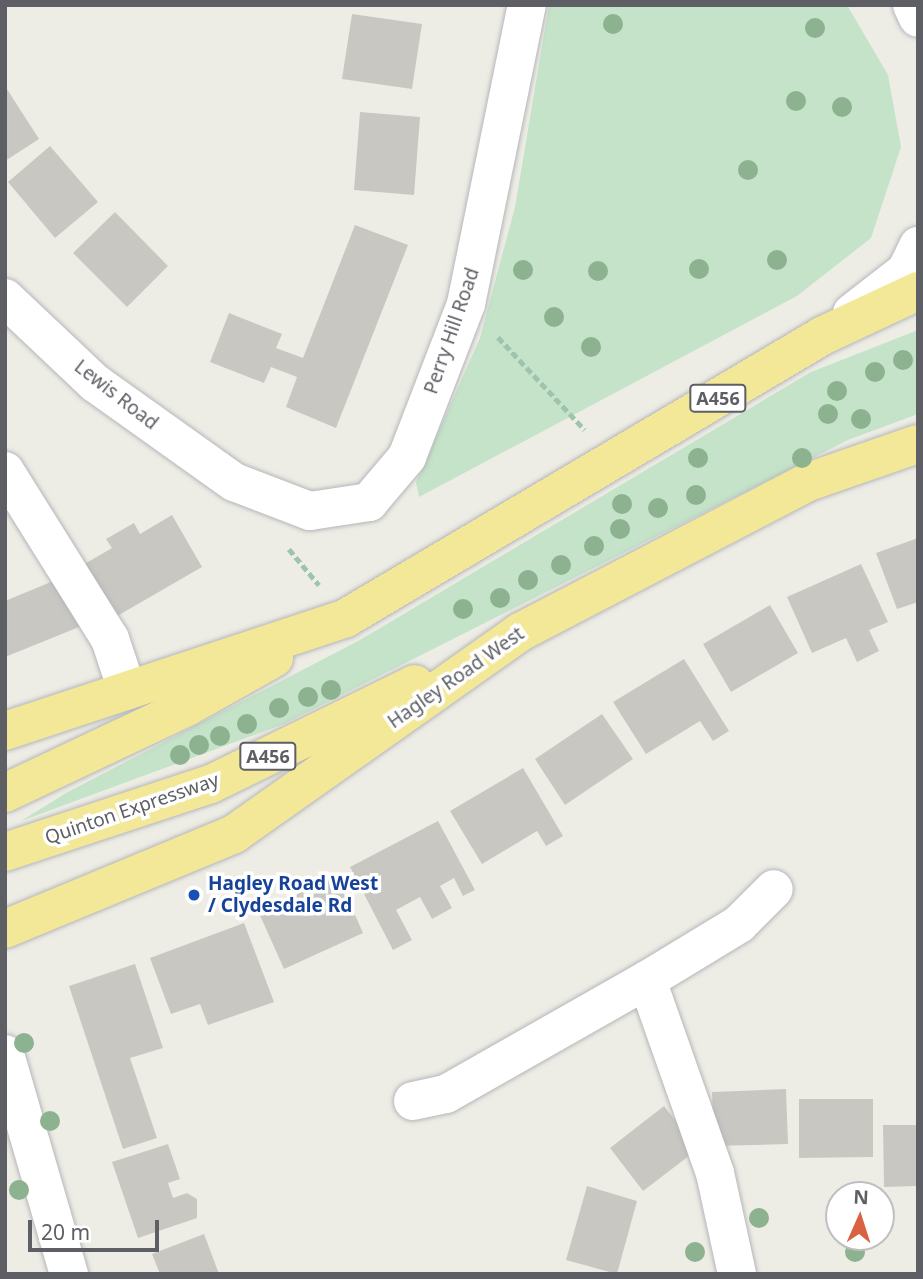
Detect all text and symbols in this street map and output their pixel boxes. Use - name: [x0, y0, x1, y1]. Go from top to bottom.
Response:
- street label: Perry Hill Road: [420, 265, 484, 397]
- street label: Lewis Road: [70, 355, 162, 435]
- road number: A456: [688, 384, 748, 412]
- street label: Hagley Road West: [384, 623, 528, 733]
- road number: A456: [238, 742, 298, 770]
- street label: Quinton Expressway: [42, 769, 222, 849]
- place label: Hagley Road West / Clydesdale Rd: [208, 873, 378, 917]
- marker: Hagley Road West / Clydesdale Rd: [186, 887, 202, 903]
- north arrow: [825, 1181, 895, 1251]
- text: N: [853, 1184, 869, 1210]
- scale bar: [32, 1206, 163, 1250]
- text: 20 m: [41, 1218, 90, 1246]

